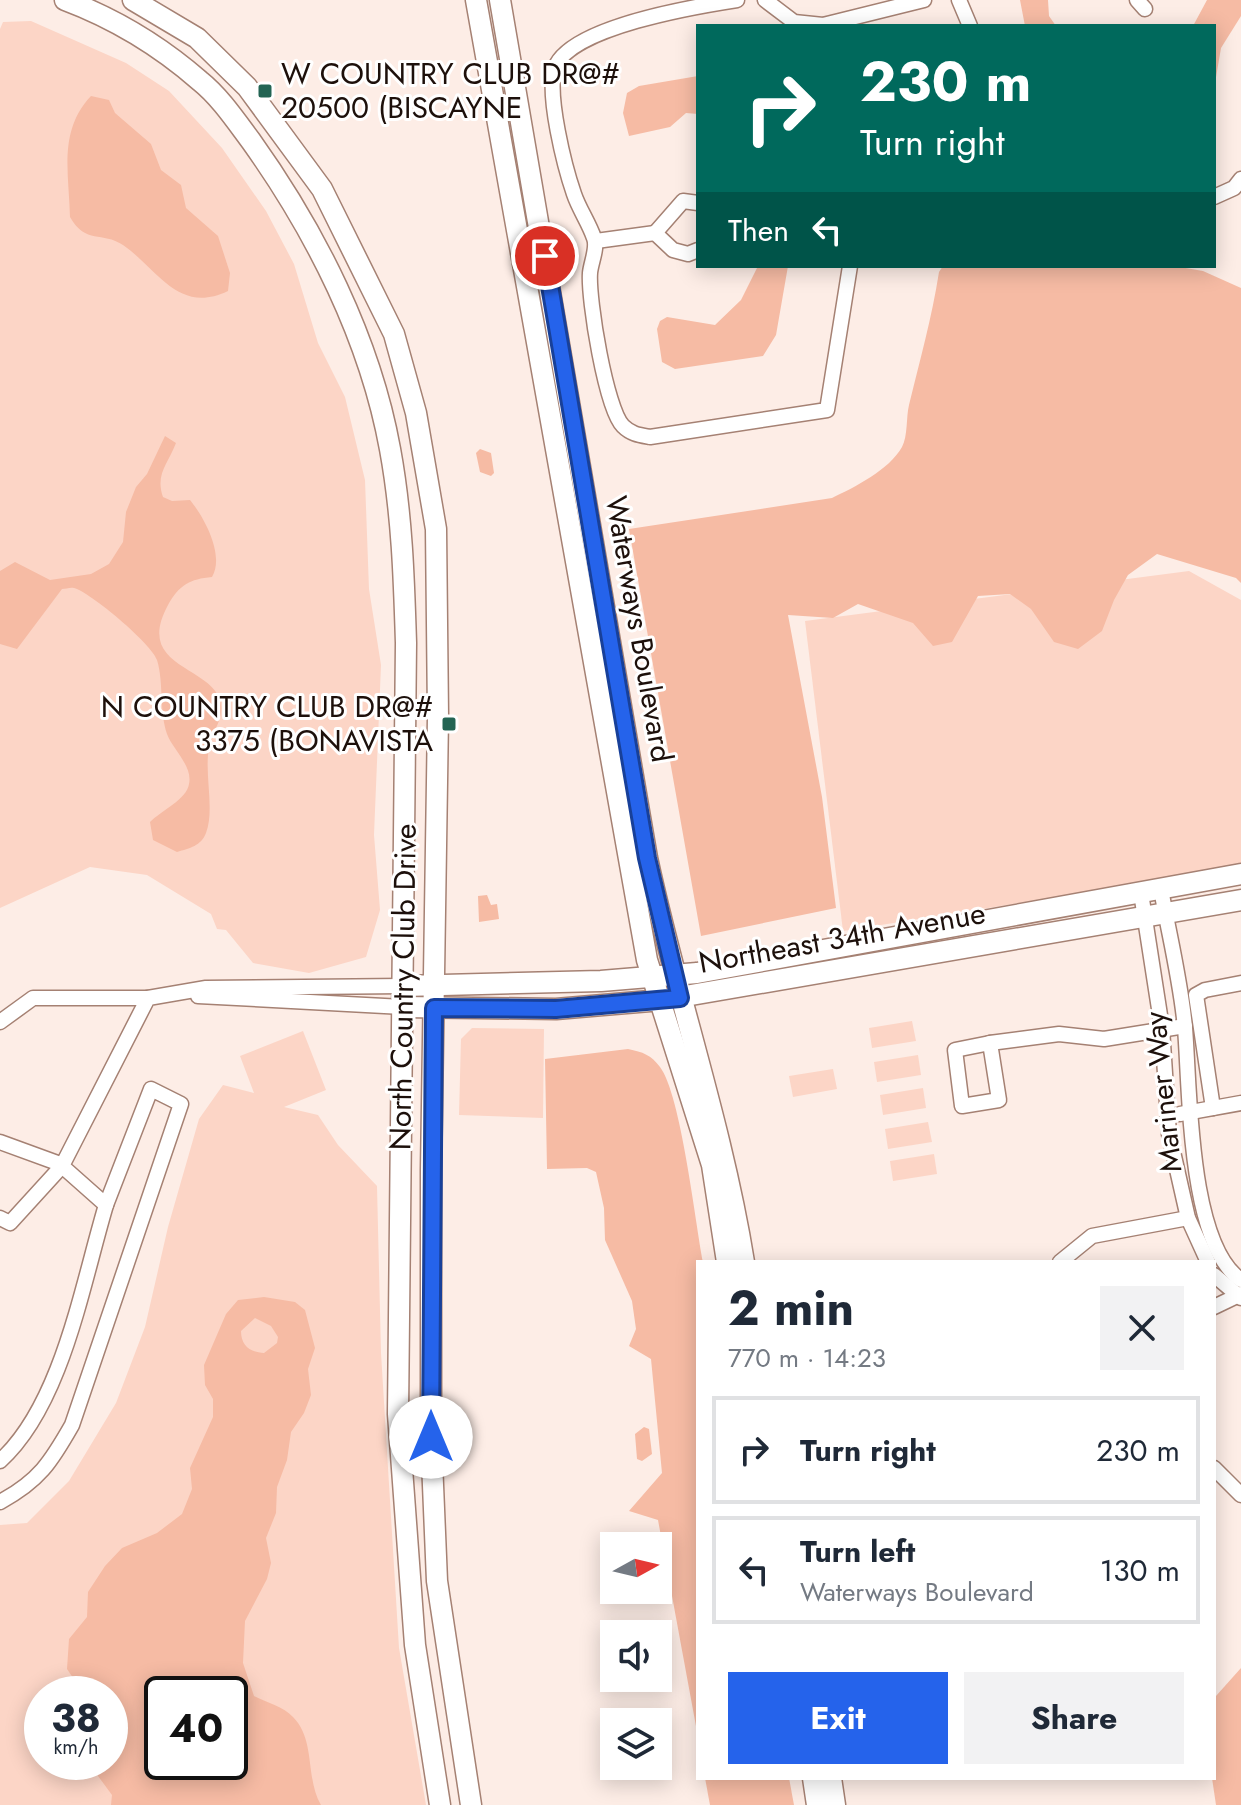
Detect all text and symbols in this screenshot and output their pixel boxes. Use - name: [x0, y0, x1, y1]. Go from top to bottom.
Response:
- text: 230 m: [860, 41, 1031, 122]
- place label: W COUNTRY CLUB DR@# 20500 (BISCAYNE: [281, 52, 620, 129]
- icon: right: [728, 56, 832, 160]
- marker: W COUNTRY CLUB DR@# 20500 (BISCAYNE: [256, 82, 274, 100]
- text: Turn right: [860, 116, 1005, 168]
- icon: left: [805, 208, 849, 252]
- text: Then: [728, 209, 789, 252]
- pin: [511, 222, 579, 290]
- icon: arrive: [523, 234, 567, 278]
- street label: Waterways Boulevard: [595, 492, 684, 765]
- place label: N COUNTRY CLUB DR@# 3375 (BONAVISTA: [101, 685, 433, 762]
- marker: N COUNTRY CLUB DR@# 3375 (BONAVISTA: [440, 715, 458, 733]
- street label: North Country Club Drive: [378, 823, 427, 1151]
- street label: Northeast 34th Avenue: [695, 891, 989, 984]
- street label: Mariner Way: [1133, 1009, 1192, 1175]
- text: 2 min: [728, 1274, 854, 1343]
- button: close: [1100, 1286, 1184, 1370]
- text: 770 m · 14:23: [728, 1339, 886, 1377]
- position arrow: [389, 1395, 473, 1479]
- icon: right: [732, 1428, 776, 1472]
- text: Turn right: [800, 1429, 936, 1472]
- text: 230 m: [1096, 1429, 1180, 1472]
- text: Turn left: [800, 1530, 915, 1573]
- north arrow: [600, 1532, 672, 1604]
- map controls: [600, 1532, 672, 1780]
- icon: left: [732, 1548, 776, 1592]
- text: 130 m: [1100, 1549, 1180, 1592]
- text: Waterways Boulevard: [800, 1573, 1034, 1611]
- button: sound: [600, 1620, 672, 1692]
- button: Exit: [728, 1672, 948, 1764]
- button: Share: [964, 1672, 1184, 1764]
- speed limit sign: 40: [144, 1676, 248, 1780]
- text: 38: [51, 1689, 101, 1747]
- button: layers: [600, 1708, 672, 1780]
- text: km/h: [53, 1733, 99, 1762]

